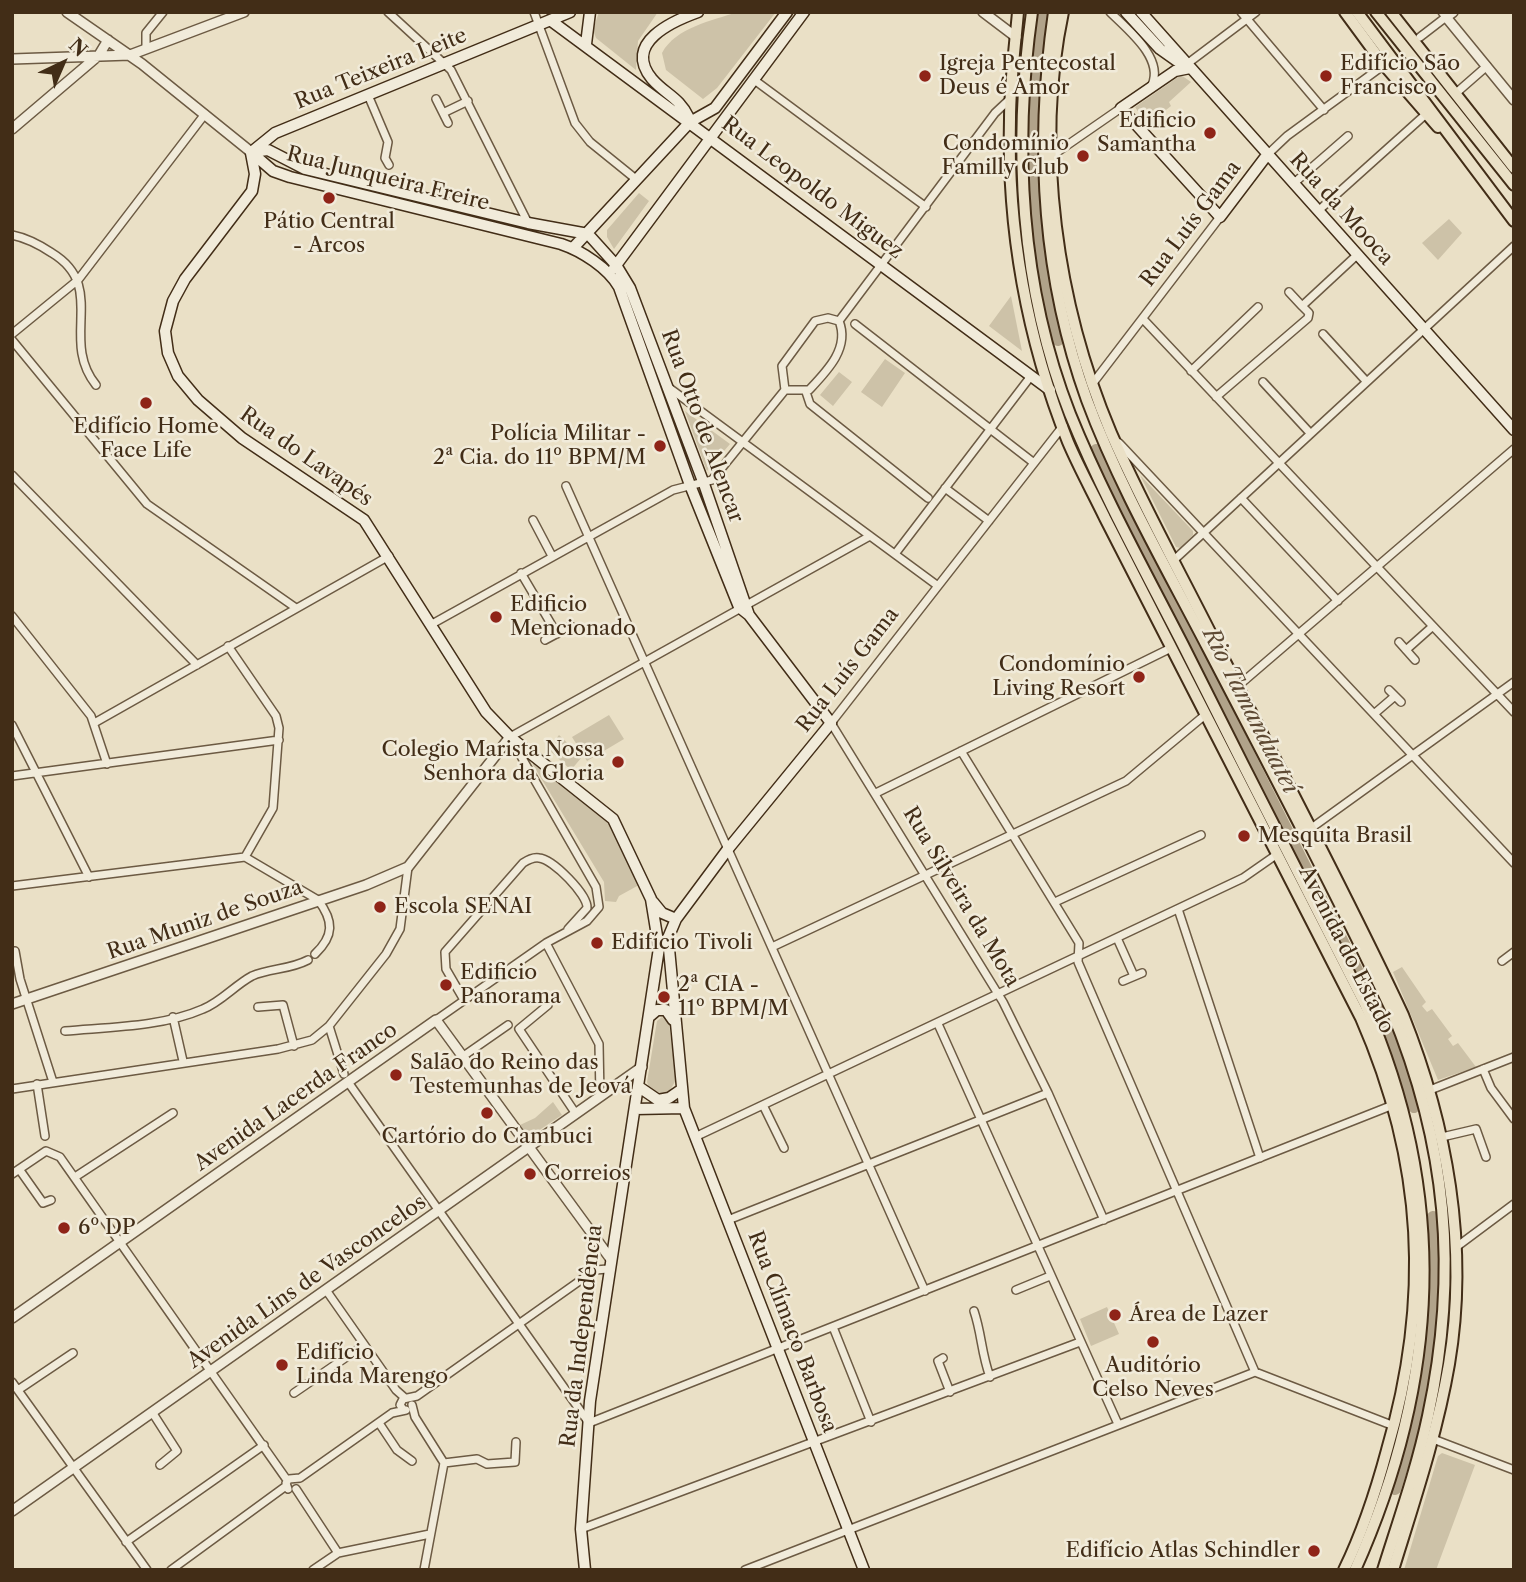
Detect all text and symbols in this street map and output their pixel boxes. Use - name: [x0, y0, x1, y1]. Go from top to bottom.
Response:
- street label: Rua Teixeira Leite: [291, 23, 471, 115]
- north arrow: [28, 28, 98, 98]
- text: N: [64, 34, 92, 62]
- place label: Igreja Pentecostal Deus é Amor: [939, 51, 1116, 101]
- place label: Edifício São Francisco: [1340, 51, 1460, 101]
- marker: Igreja Pentecostal Deus é Amor: [917, 68, 933, 84]
- marker: Edifício São Francisco: [1318, 68, 1334, 84]
- place label: Edificio Samantha: [1097, 108, 1196, 158]
- street label: Rua Leopoldo Miguez: [716, 111, 908, 265]
- marker: Edificio Samantha: [1202, 125, 1218, 141]
- place label: Condomínio Familly Club: [941, 131, 1069, 181]
- street label: Rua Junqueira Freire: [284, 142, 492, 216]
- street label: Rua da Mooca: [1284, 147, 1398, 271]
- marker: Condomínio Familly Club: [1075, 148, 1091, 164]
- street label: Rua Luís Gama: [1135, 156, 1247, 292]
- marker: Pátio Central - Arcos: [321, 190, 337, 206]
- place label: Pátio Central - Arcos: [263, 209, 395, 259]
- street label: Rua Otto de Alencar: [655, 326, 749, 526]
- marker: Edifício Home Face Life: [138, 395, 154, 411]
- street label: Rua do Lavapés: [235, 402, 377, 512]
- place label: Edifício Home Face Life: [73, 414, 219, 464]
- place label: Polícia Militar - 2ª Cia. do 11º BPM/M: [433, 421, 646, 471]
- marker: Polícia Militar - 2ª Cia. do 11º BPM/M: [652, 438, 668, 454]
- place label: Edificio Mencionado: [510, 592, 636, 642]
- street label: Rua Luís Gama: [791, 603, 905, 737]
- marker: Edificio Mencionado: [488, 609, 504, 625]
- water label: Rio Tamanduateí: [1196, 623, 1304, 799]
- place label: Condomínio Living Resort: [992, 652, 1125, 702]
- marker: Condomínio Living Resort: [1131, 669, 1147, 685]
- place label: Colegio Marista Nossa Senhora da Gloria: [381, 737, 604, 787]
- marker: Colegio Marista Nossa Senhora da Gloria: [610, 754, 626, 770]
- street label: Rua Silveira da Mota: [897, 802, 1025, 992]
- place label: Mesquita Brasil: [1258, 823, 1412, 849]
- marker: Mesquita Brasil: [1236, 828, 1252, 844]
- street label: Avenida do Estado: [1293, 862, 1399, 1038]
- street label: Rua Muniz de Souza: [104, 875, 306, 965]
- place label: Escola SENAI: [394, 894, 532, 920]
- marker: Escola SENAI: [372, 899, 388, 915]
- place label: Edifício Tivoli: [611, 930, 753, 956]
- marker: Edifício Tivoli: [589, 935, 605, 951]
- place label: Edificio Panorama: [460, 960, 561, 1010]
- place label: 2ª CIA - 11º BPM/M: [678, 972, 789, 1022]
- marker: Edificio Panorama: [438, 977, 454, 993]
- marker: 2ª CIA - 11º BPM/M: [656, 989, 672, 1005]
- street label: Avenida Lacerda Franco: [190, 1017, 402, 1177]
- place label: Salão do Reino das Testemunhas de Jeová: [410, 1050, 631, 1100]
- marker: Salão do Reino das Testemunhas de Jeová: [388, 1067, 404, 1083]
- marker: Cartório do Cambuci: [479, 1105, 495, 1121]
- place label: Cartório do Cambuci: [381, 1124, 593, 1150]
- place label: Correios: [544, 1161, 631, 1187]
- marker: Correios: [522, 1166, 538, 1182]
- street label: Avenida Lins de Vasconcelos: [183, 1190, 431, 1374]
- place label: 6º DP: [78, 1215, 136, 1241]
- marker: 6º DP: [56, 1220, 72, 1236]
- street label: Rua da Independência: [556, 1223, 608, 1449]
- street label: Rua Clímaco Barbosa: [742, 1227, 842, 1437]
- place label: Área de Lazer: [1129, 1302, 1268, 1328]
- marker: Área de Lazer: [1107, 1307, 1123, 1323]
- marker: Auditório Celso Neves: [1145, 1334, 1161, 1350]
- place label: Edifício Linda Marengo: [296, 1340, 448, 1390]
- place label: Auditório Celso Neves: [1092, 1353, 1214, 1403]
- marker: Edifício Linda Marengo: [274, 1357, 290, 1373]
- place label: Edifício Atlas Schindler: [1066, 1538, 1300, 1564]
- marker: Edifício Atlas Schindler: [1306, 1543, 1322, 1559]

